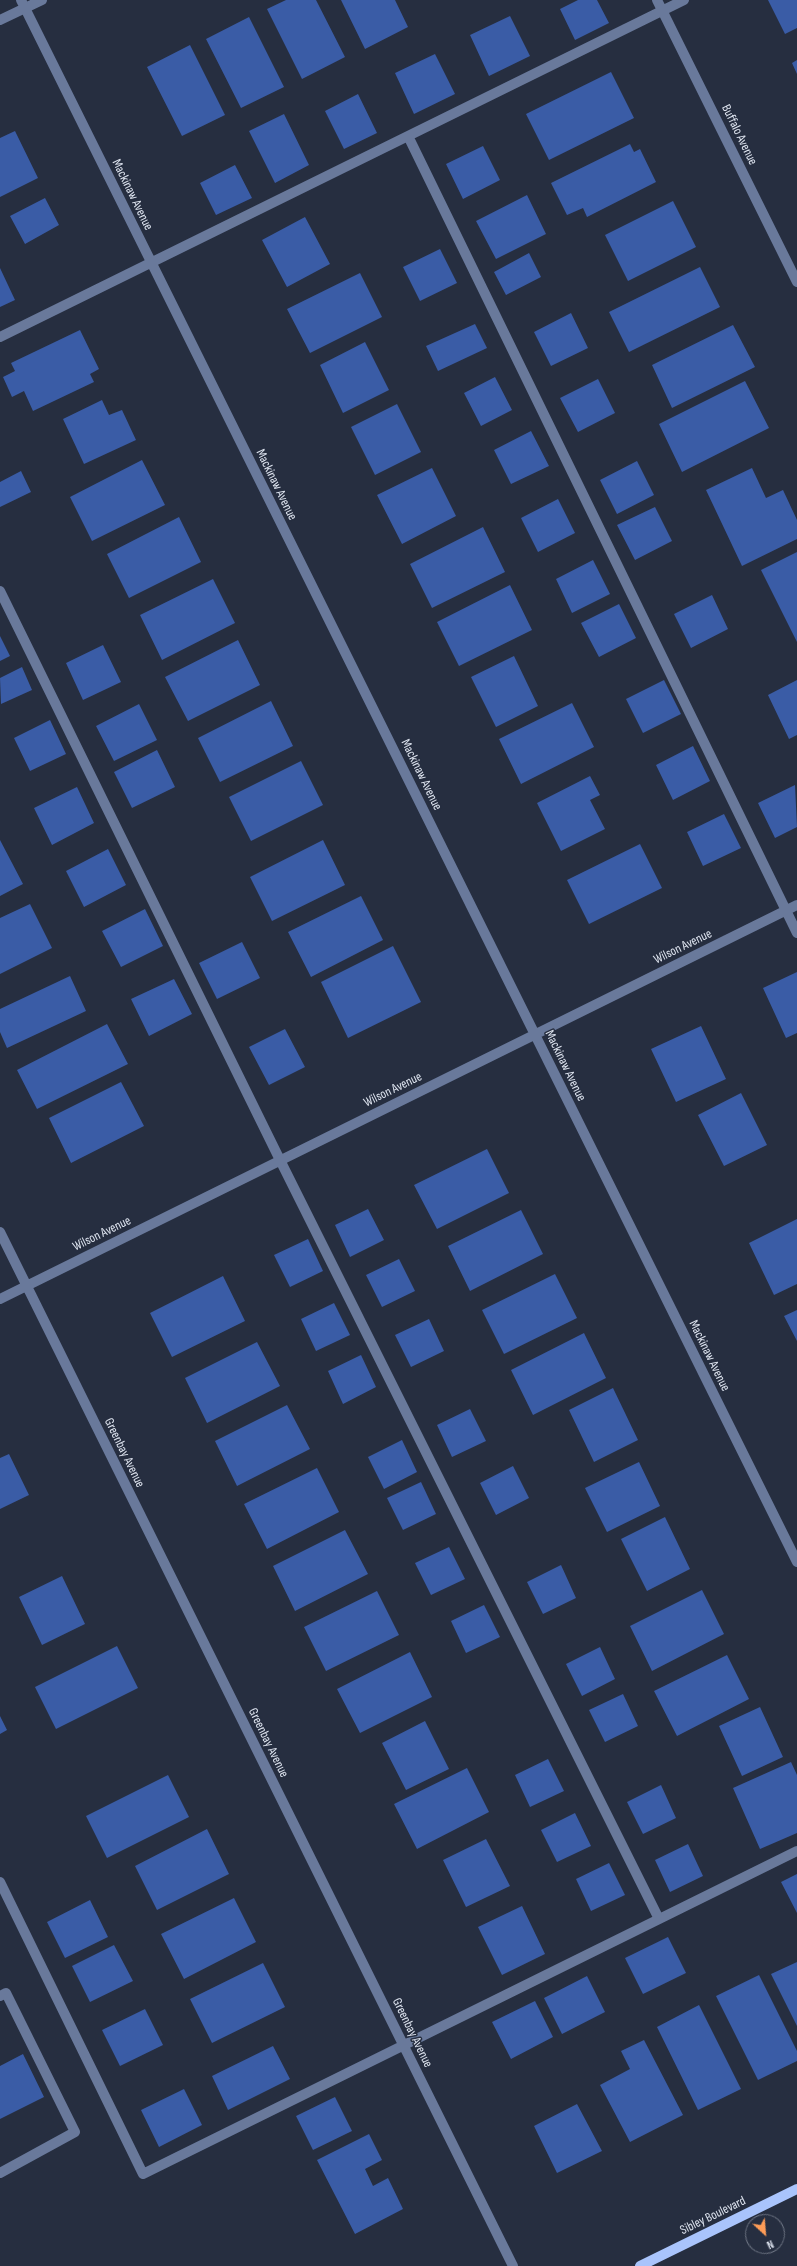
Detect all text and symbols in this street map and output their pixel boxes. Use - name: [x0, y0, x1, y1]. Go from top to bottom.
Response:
- street label: Buffalo Avenue: [718, 102, 760, 168]
- street label: Mackinaw Avenue: [108, 157, 156, 233]
- street label: Mackinaw Avenue: [252, 447, 300, 523]
- street label: Mackinaw Avenue: [397, 737, 445, 813]
- street label: Wilson Avenue: [651, 926, 715, 968]
- street label: Mackinaw Avenue: [541, 1028, 589, 1104]
- street label: Wilson Avenue: [361, 1069, 425, 1111]
- street label: Wilson Avenue: [70, 1213, 134, 1255]
- street label: Mackinaw Avenue: [685, 1318, 733, 1394]
- street label: Greenbay Avenue: [101, 1416, 147, 1490]
- street label: Greenbay Avenue: [245, 1706, 291, 1780]
- street label: Greenbay Avenue: [389, 1996, 435, 2070]
- street label: Sibley Boulevard: [678, 2193, 748, 2239]
- north arrow: [745, 2214, 785, 2254]
- text: N: [765, 2237, 776, 2251]

